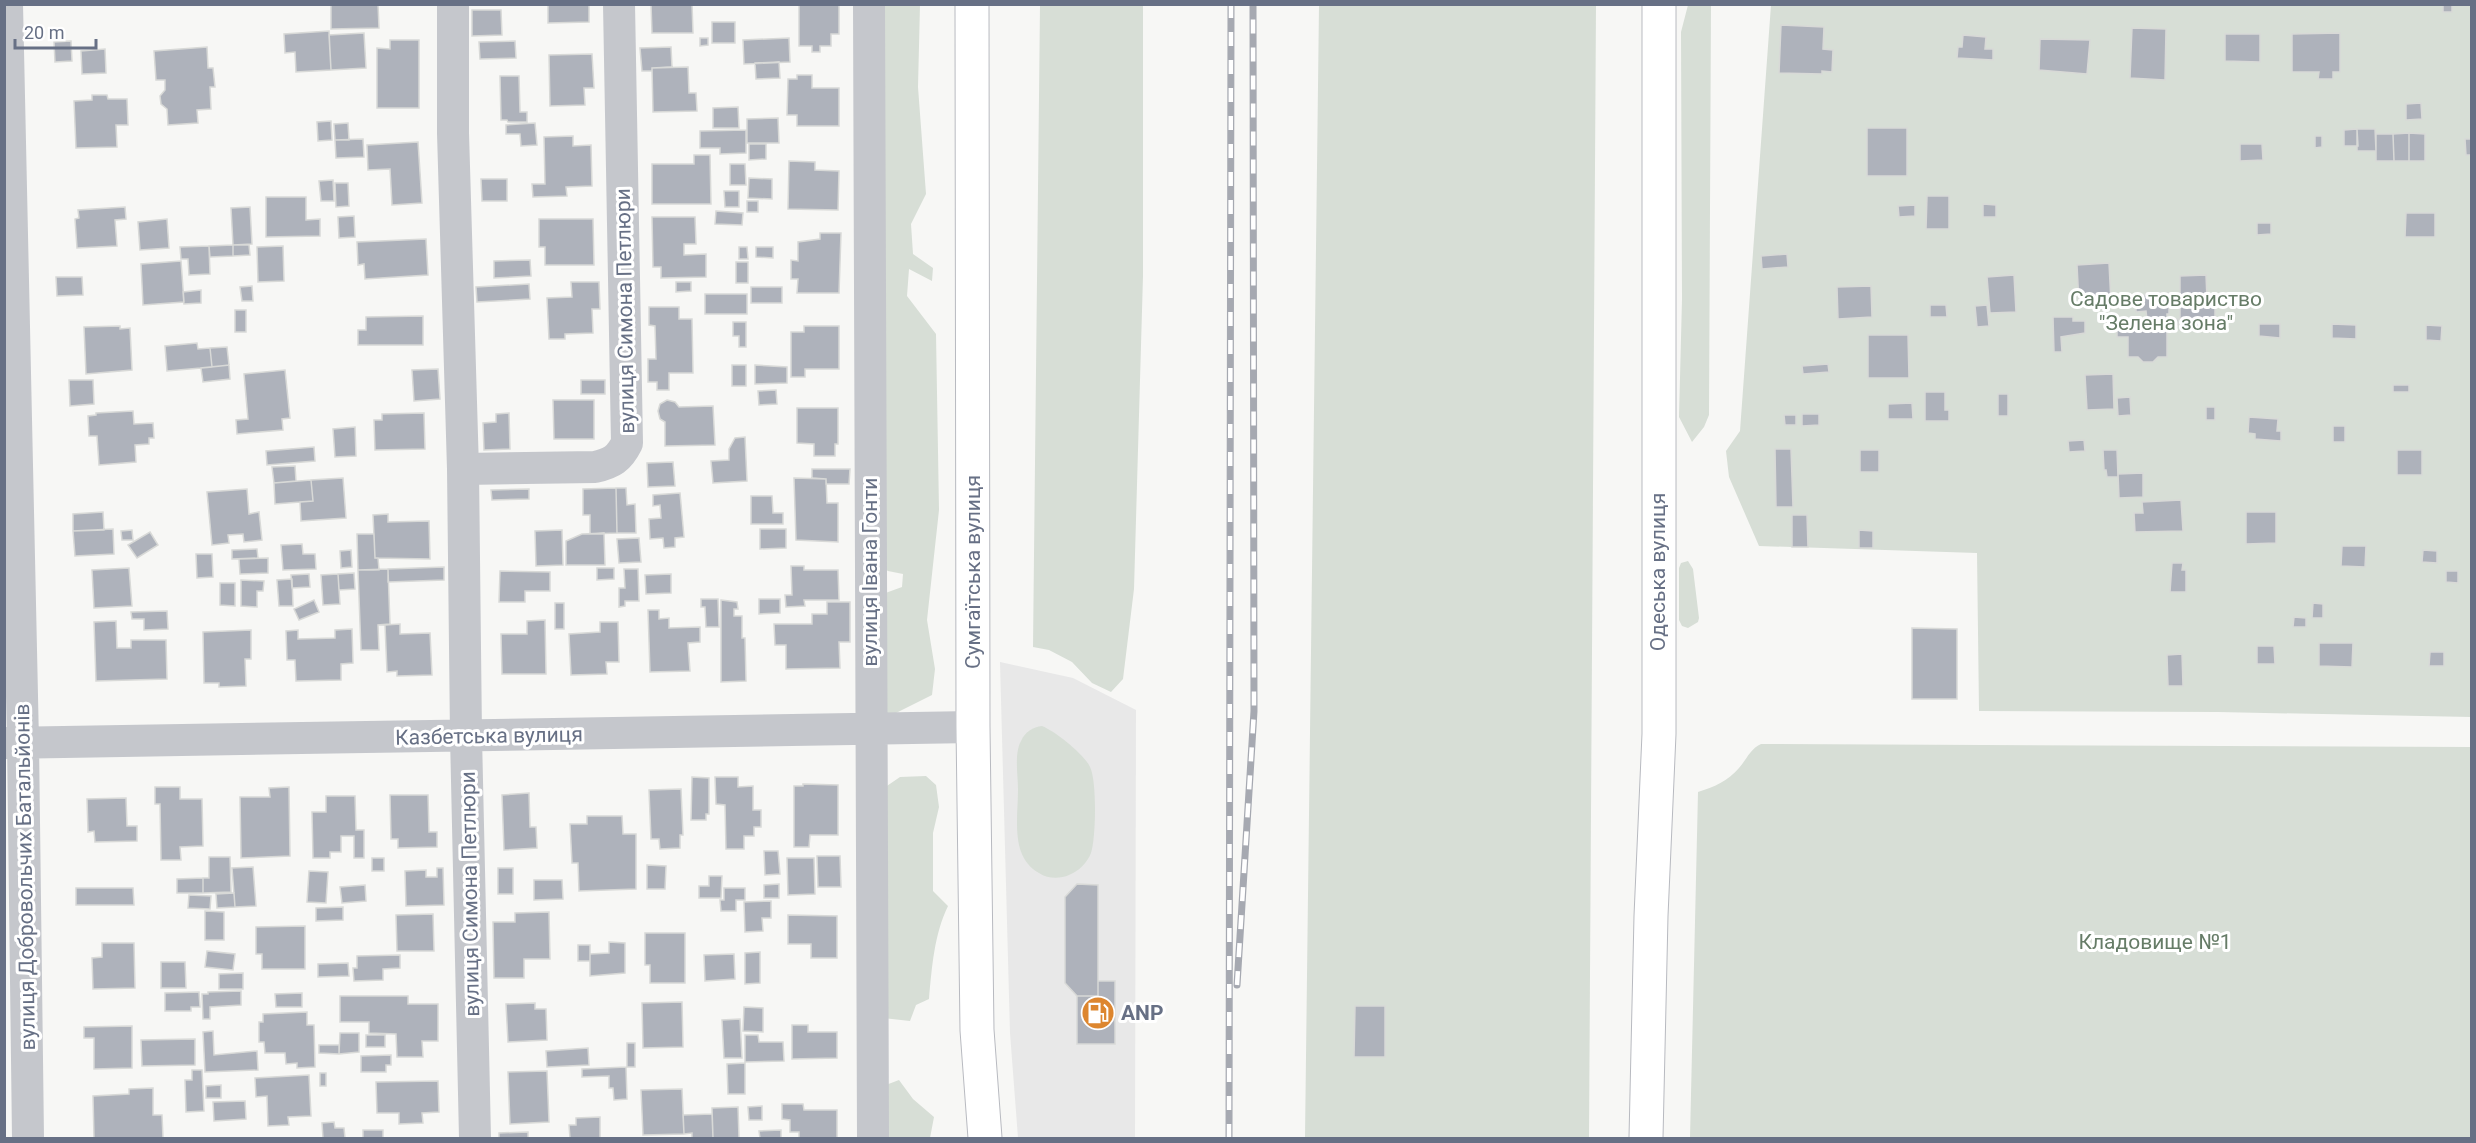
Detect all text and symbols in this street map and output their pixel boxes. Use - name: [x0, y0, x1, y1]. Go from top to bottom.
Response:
- scale bar: [15, 12, 96, 50]
- text: 20 m: [24, 22, 64, 43]
- street label: вулиця Симона Петлюри: [611, 188, 639, 434]
- park label: Садове товариство "Зелена зона": [2070, 287, 2262, 335]
- street label: Сумгаїтська вулиця: [961, 475, 985, 669]
- street label: вулиця Івана Гонти: [858, 478, 882, 666]
- street label: Одеська вулиця: [1646, 493, 1670, 651]
- street label: вулиця Добровольчих Батальйонів: [10, 703, 40, 1051]
- street label: Казбетська вулиця: [395, 722, 583, 750]
- street label: вулиця Симона Петлюри: [456, 771, 484, 1017]
- park label: Кладовище №1: [2078, 930, 2232, 954]
- fuel station icon: ANP: [1080, 995, 1116, 1031]
- place label: ANP: [1121, 1001, 1163, 1025]

